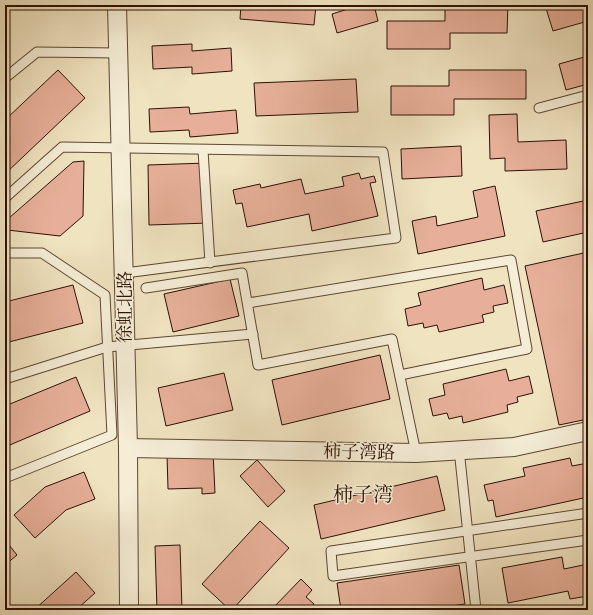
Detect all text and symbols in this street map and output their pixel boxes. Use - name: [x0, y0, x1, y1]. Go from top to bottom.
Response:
- street label: 徐虹北路: [113, 271, 136, 343]
- street label: 柿子湾路: [323, 439, 395, 464]
- district label: 柿子湾: [333, 481, 393, 507]

